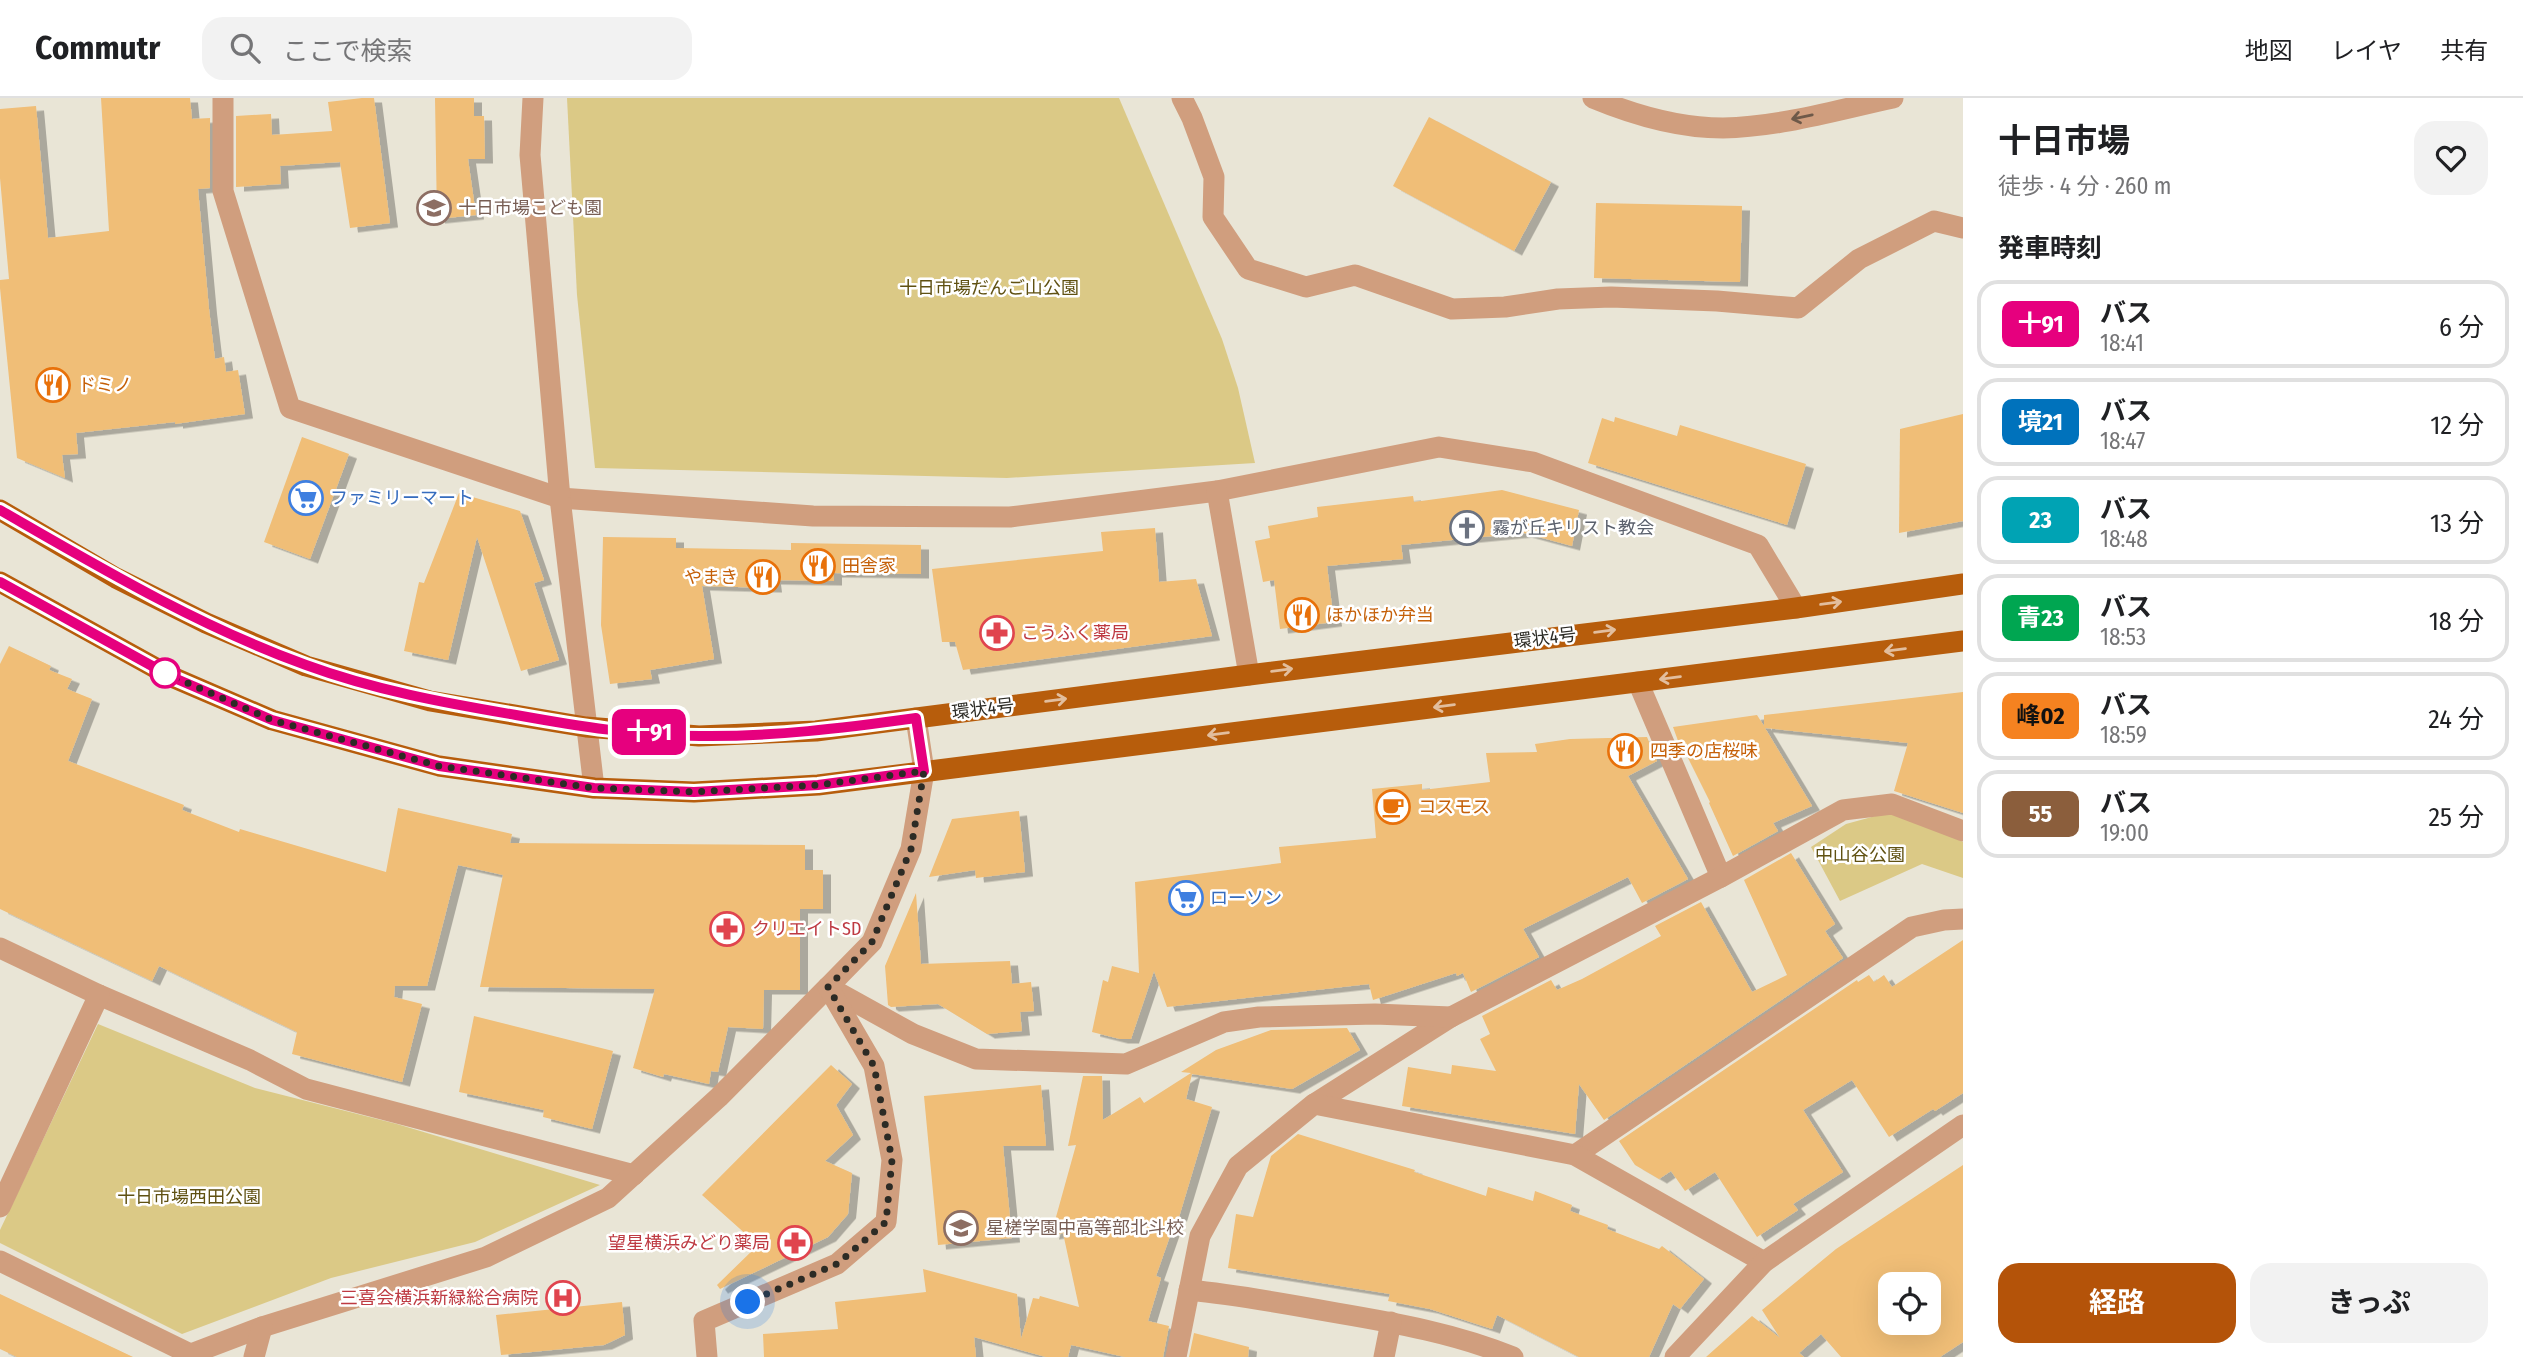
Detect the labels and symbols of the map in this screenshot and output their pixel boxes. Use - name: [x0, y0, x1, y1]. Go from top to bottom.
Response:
- one-way arrow: [1791, 111, 1814, 125]
- school or university icon: 十日市場こども園: [415, 189, 453, 227]
- place label: 十日市場こども園: [458, 197, 602, 219]
- park label: 十日市場だんご山公園: [899, 277, 1079, 299]
- restaurant icon: ドミノ: [34, 366, 72, 404]
- place label: ドミノ: [78, 374, 132, 396]
- supermarket icon: ファミリーマート: [287, 479, 325, 517]
- place label: ファミリーマート: [330, 487, 474, 509]
- church icon: 霧が丘キリスト教会: [1448, 509, 1486, 547]
- place label: 霧が丘キリスト教会: [1492, 517, 1654, 539]
- restaurant icon: 田舎家: [799, 547, 837, 585]
- place label: 田舎家: [842, 555, 896, 577]
- restaurant icon: やまき: [744, 558, 782, 596]
- place label: やまき: [684, 566, 738, 588]
- restaurant icon: ほかほか弁当: [1283, 596, 1321, 634]
- one-way arrow: [1819, 596, 1842, 609]
- place label: ほかほか弁当: [1326, 604, 1434, 626]
- pharmacy icon: こうふく薬局: [978, 614, 1016, 652]
- place label: こうふく薬局: [1021, 622, 1129, 644]
- street label: 環状4号: [1513, 623, 1577, 653]
- one-way arrow: [1593, 624, 1616, 637]
- one-way arrow: [1884, 643, 1907, 656]
- unlabelled marker: [150, 658, 180, 688]
- one-way arrow: [1270, 664, 1293, 677]
- one-way arrow: [1659, 672, 1681, 685]
- one-way arrow: [1044, 693, 1067, 706]
- street label: 環状4号: [951, 694, 1015, 724]
- one-way arrow: [1433, 700, 1456, 713]
- line badge: 十91: [609, 709, 689, 755]
- one-way arrow: [1207, 728, 1230, 741]
- restaurant icon: 四季の店桜味: [1606, 732, 1644, 770]
- place label: 四季の店桜味: [1650, 740, 1758, 762]
- cafe icon: コスモス: [1374, 788, 1412, 826]
- place label: コスモス: [1418, 796, 1490, 818]
- park label: 中山谷公園: [1815, 844, 1905, 866]
- supermarket icon: ローソン: [1167, 879, 1205, 917]
- place label: ローソン: [1210, 887, 1282, 909]
- pharmacy icon: クリエイトSD: [708, 910, 746, 948]
- place label: クリエイトSD: [752, 918, 861, 940]
- park label: 十日市場西田公園: [117, 1186, 261, 1208]
- school or university icon: 星槎学園中高等部北斗校: [942, 1209, 980, 1247]
- place label: 星槎学園中高等部北斗校: [986, 1217, 1184, 1239]
- pharmacy icon: 望星横浜みどり薬局: [776, 1224, 814, 1262]
- place label: 望星横浜みどり薬局: [608, 1232, 770, 1254]
- hospital icon: 三喜会横浜新緑総合病院: [544, 1279, 582, 1317]
- your location: [730, 1284, 765, 1319]
- place label: 三喜会横浜新緑総合病院: [340, 1287, 538, 1309]

